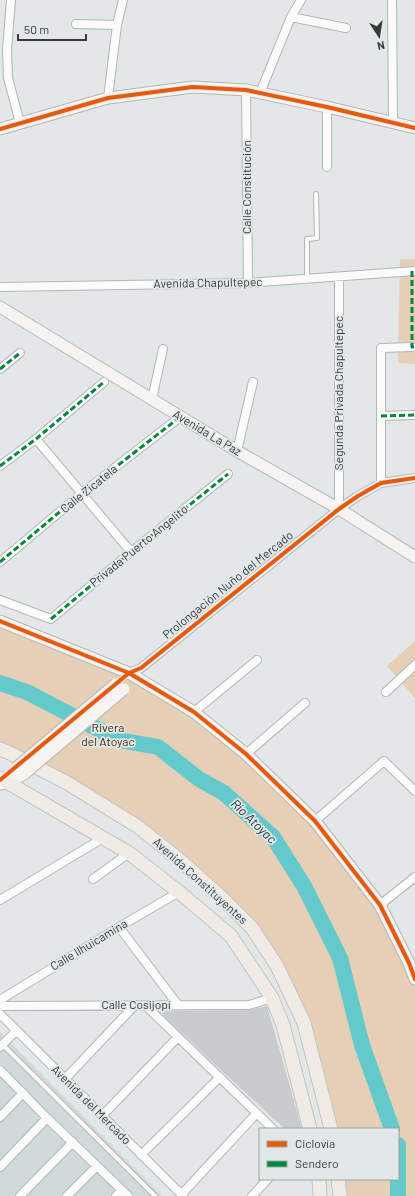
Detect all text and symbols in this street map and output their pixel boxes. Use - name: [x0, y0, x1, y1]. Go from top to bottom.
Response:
- scale bar: [18, 16, 86, 42]
- north arrow: [359, 16, 399, 56]
- text: 50 m: [24, 22, 49, 36]
- text: N: [376, 39, 386, 53]
- street label: Calle Constitución: [239, 140, 253, 234]
- street label: Avenida Chapultepec: [153, 274, 263, 290]
- street label: Segunda Privada Chapultepec: [331, 316, 345, 470]
- street label: Avenida La Paz: [171, 406, 244, 458]
- street label: Calle Zicatela: [57, 461, 120, 515]
- street label: Privada Puerto Angelito: [87, 501, 190, 589]
- street label: Prolongación Nuño del Mercado: [159, 527, 295, 641]
- park label: Rivera del Atoyac: [81, 720, 135, 748]
- water label: Río Atoyac: [228, 795, 280, 847]
- street label: Avenida Constituyentes: [151, 834, 251, 926]
- street label: Calle Ilhuicamina: [47, 916, 130, 973]
- street label: Calle Cosijopí: [102, 997, 171, 1011]
- street label: Avenida del Mercado: [49, 1062, 134, 1147]
- legend: [259, 1128, 399, 1180]
- text: Ciclovía: [295, 1136, 335, 1150]
- text: Sendero: [295, 1156, 339, 1170]

